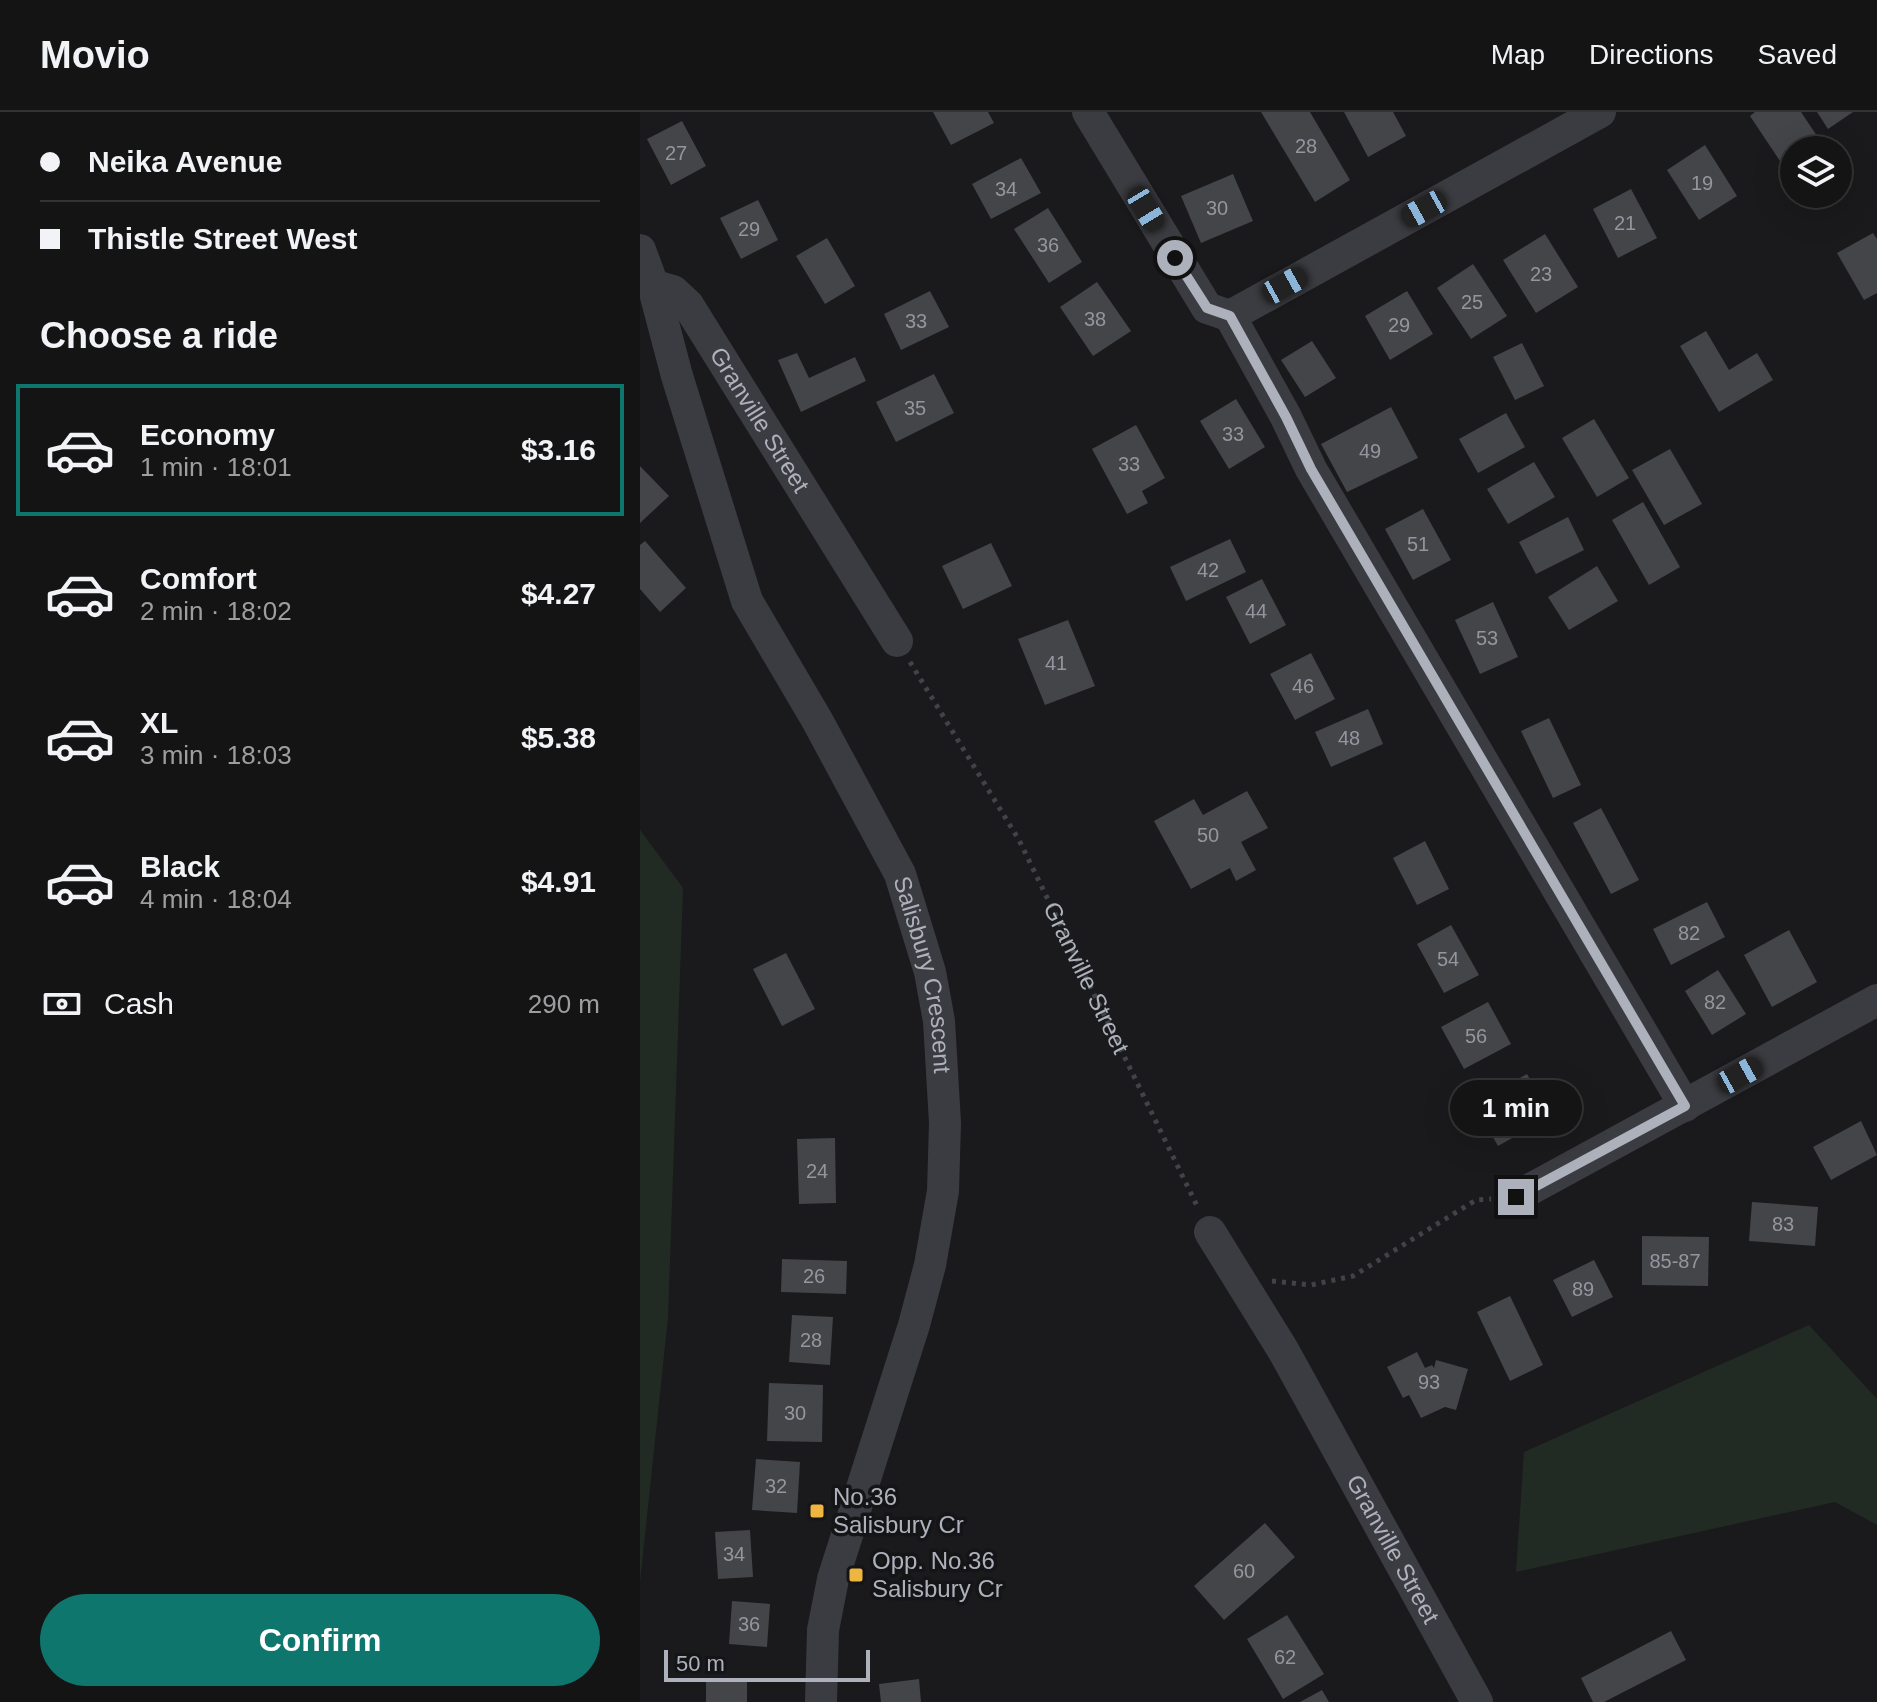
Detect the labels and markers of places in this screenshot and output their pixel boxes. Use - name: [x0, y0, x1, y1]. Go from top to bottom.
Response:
- place label: No.36 Salisbury Cr: [833, 1483, 964, 1538]
- marker: No.36 Salisbury Cr: [808, 1502, 826, 1520]
- place label: Opp. No.36 Salisbury Cr: [872, 1547, 1003, 1602]
- marker: Opp. No.36 Salisbury Cr: [847, 1566, 865, 1584]

